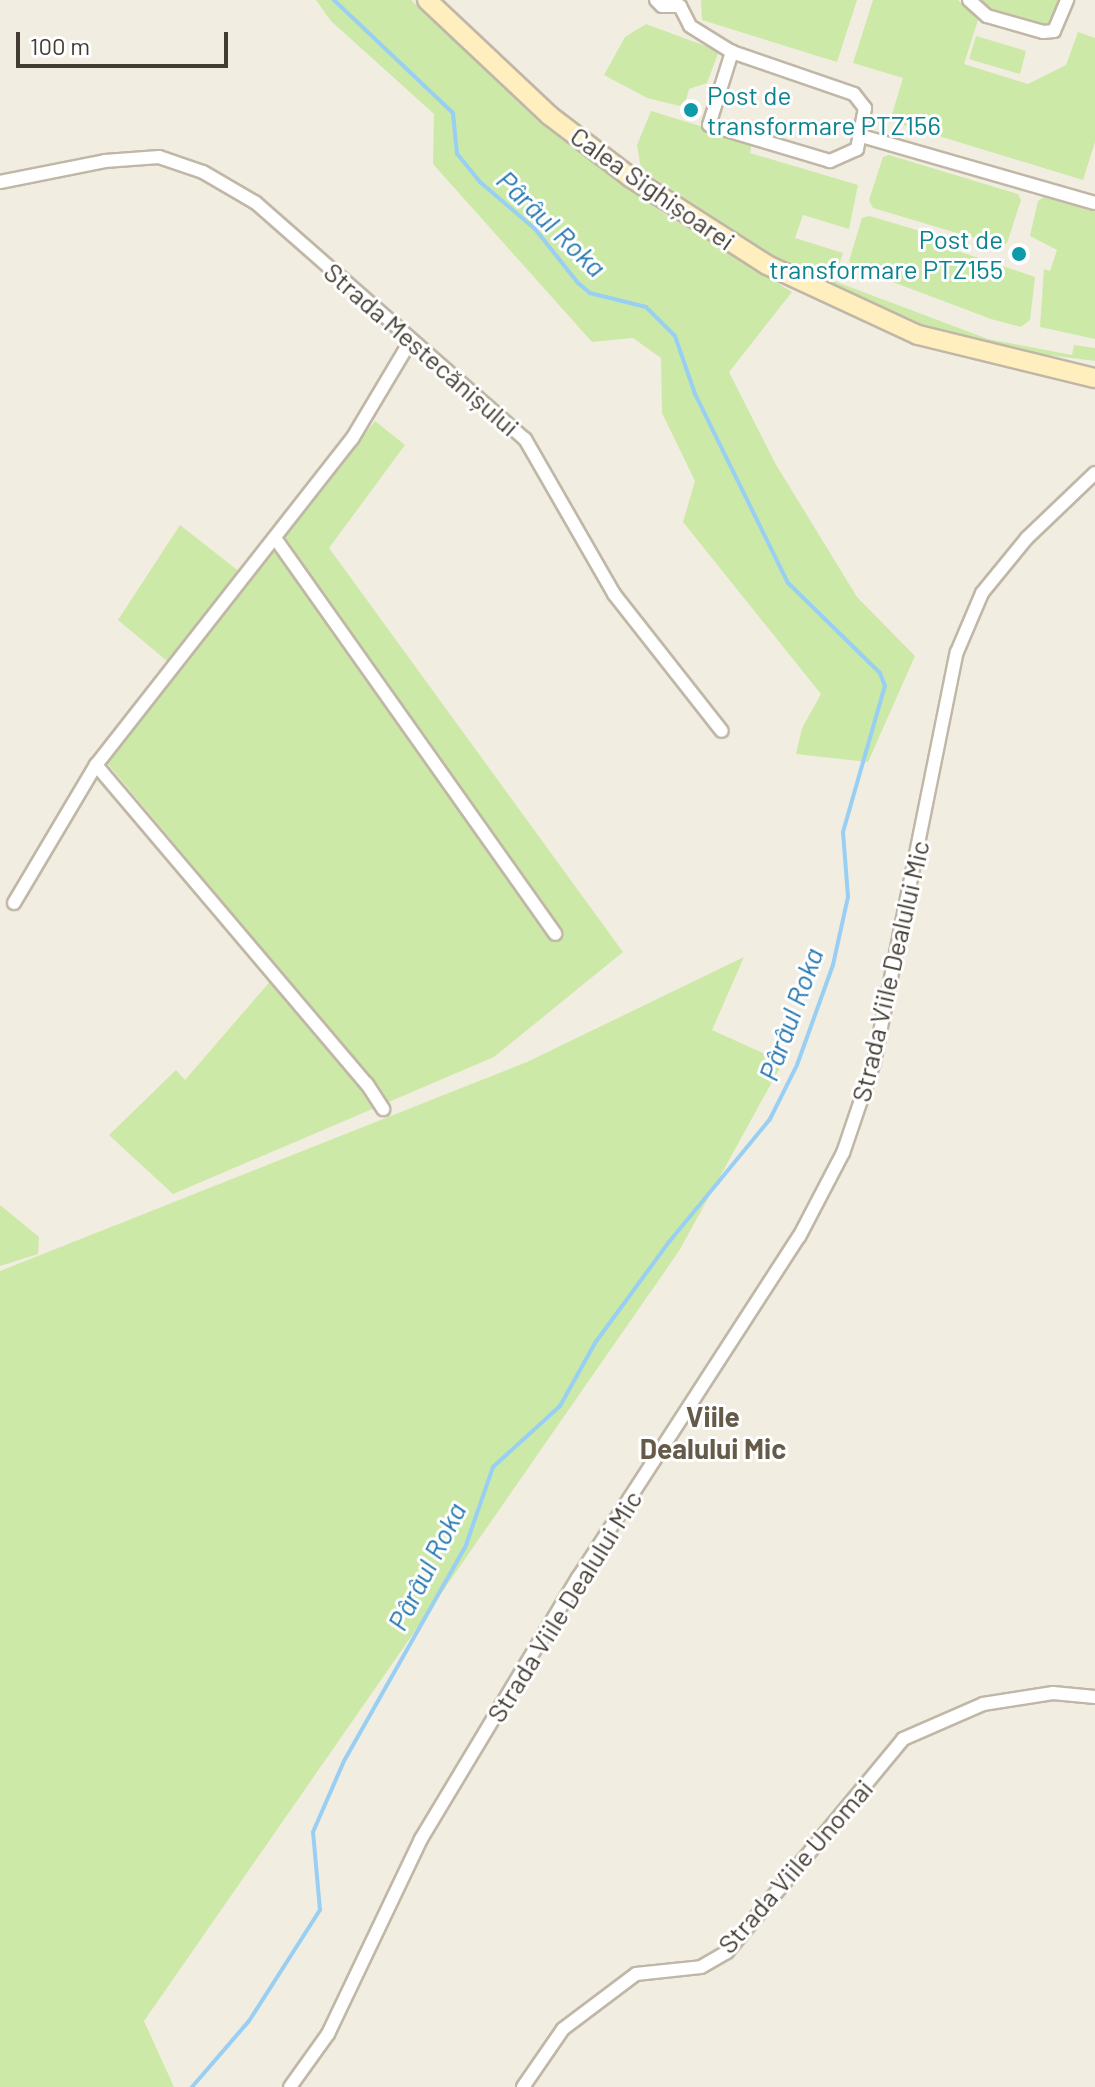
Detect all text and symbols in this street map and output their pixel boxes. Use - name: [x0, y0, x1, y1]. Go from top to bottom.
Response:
- scale bar: [20, 16, 232, 66]
- text: 100 m: [30, 31, 90, 60]
- place label: Post de transformare PTZ156: [707, 79, 941, 140]
- marker: Post de transformare PTZ156: [682, 101, 700, 119]
- street label: Calea Sighișoarei: [565, 120, 741, 256]
- water label: Pârâul Roka: [490, 163, 614, 283]
- place label: Post de transformare PTZ155: [769, 223, 1003, 284]
- marker: Post de transformare PTZ155: [1010, 245, 1028, 263]
- street label: Strada Mestecănișului: [318, 256, 526, 442]
- street label: Strada Viile Dealului Mic: [845, 837, 935, 1105]
- water label: Pârâul Roka: [750, 943, 830, 1085]
- district label: Viile Dealului Mic: [640, 1399, 786, 1465]
- street label: Strada Viile Dealului Mic: [480, 1484, 648, 1728]
- water label: Pârâul Roka: [379, 1496, 473, 1636]
- street label: Strada Viile Unomai: [711, 1773, 879, 1959]

